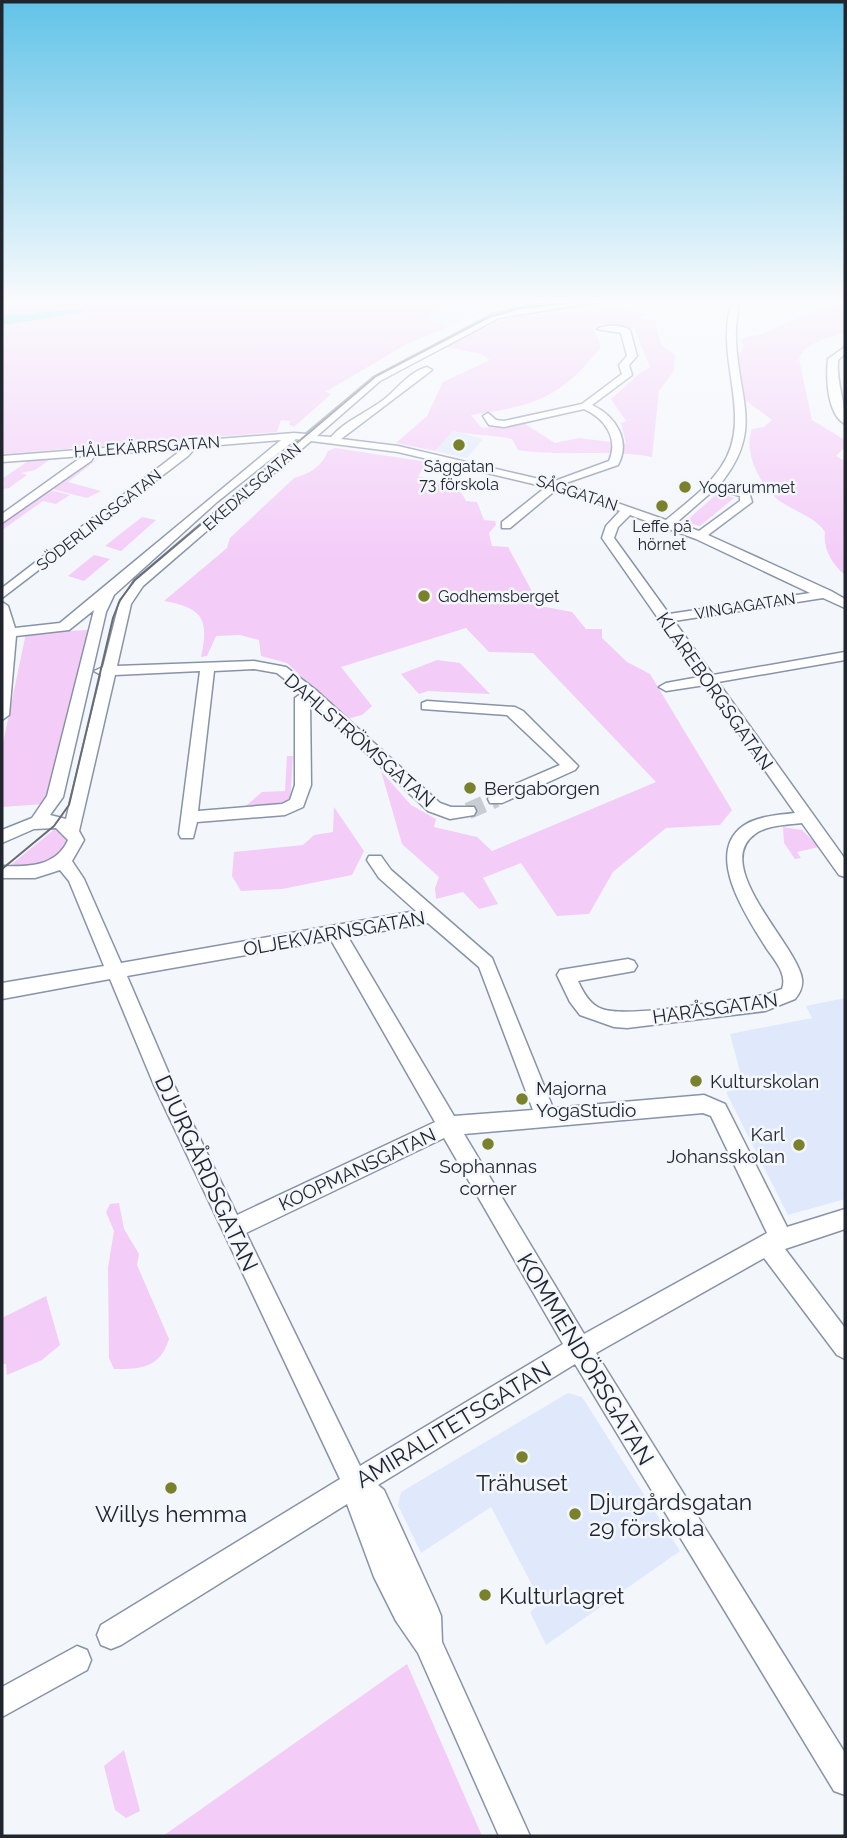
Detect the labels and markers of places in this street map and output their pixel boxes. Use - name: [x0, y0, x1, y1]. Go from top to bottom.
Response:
- marker: Såggatan 73 förskola: [451, 437, 467, 453]
- place label: Såggatan 73 förskola: [419, 457, 499, 494]
- place label: Yogarummet: [699, 478, 796, 497]
- marker: Yogarummet: [677, 479, 693, 495]
- marker: Leffe på hörnet: [654, 498, 670, 514]
- place label: Leffe på hörnet: [632, 517, 692, 554]
- place label: Godhemsberget: [438, 587, 560, 606]
- marker: Godhemsberget: [416, 588, 432, 604]
- place label: Bergaborgen: [484, 777, 600, 799]
- marker: Bergaborgen: [462, 780, 478, 796]
- place label: Kulturskolan: [710, 1070, 819, 1092]
- marker: Kulturskolan: [688, 1073, 704, 1089]
- place label: Majorna YogaStudio: [536, 1077, 636, 1121]
- marker: Majorna YogaStudio: [514, 1091, 530, 1107]
- place label: Karl Johansskolan: [666, 1123, 786, 1167]
- marker: Sophannas corner: [480, 1136, 496, 1152]
- marker: Karl Johansskolan: [791, 1137, 807, 1153]
- place label: Sophannas corner: [439, 1155, 537, 1199]
- marker: Trähuset: [514, 1449, 530, 1465]
- place label: Trähuset: [476, 1469, 568, 1496]
- marker: Willys hemma: [163, 1480, 179, 1496]
- place label: Djurgårdsgatan 29 förskola: [589, 1488, 752, 1541]
- place label: Willys hemma: [95, 1500, 247, 1527]
- marker: Djurgårdsgatan 29 förskola: [567, 1506, 583, 1522]
- place label: Kulturlagret: [499, 1582, 625, 1609]
- marker: Kulturlagret: [477, 1587, 493, 1603]

